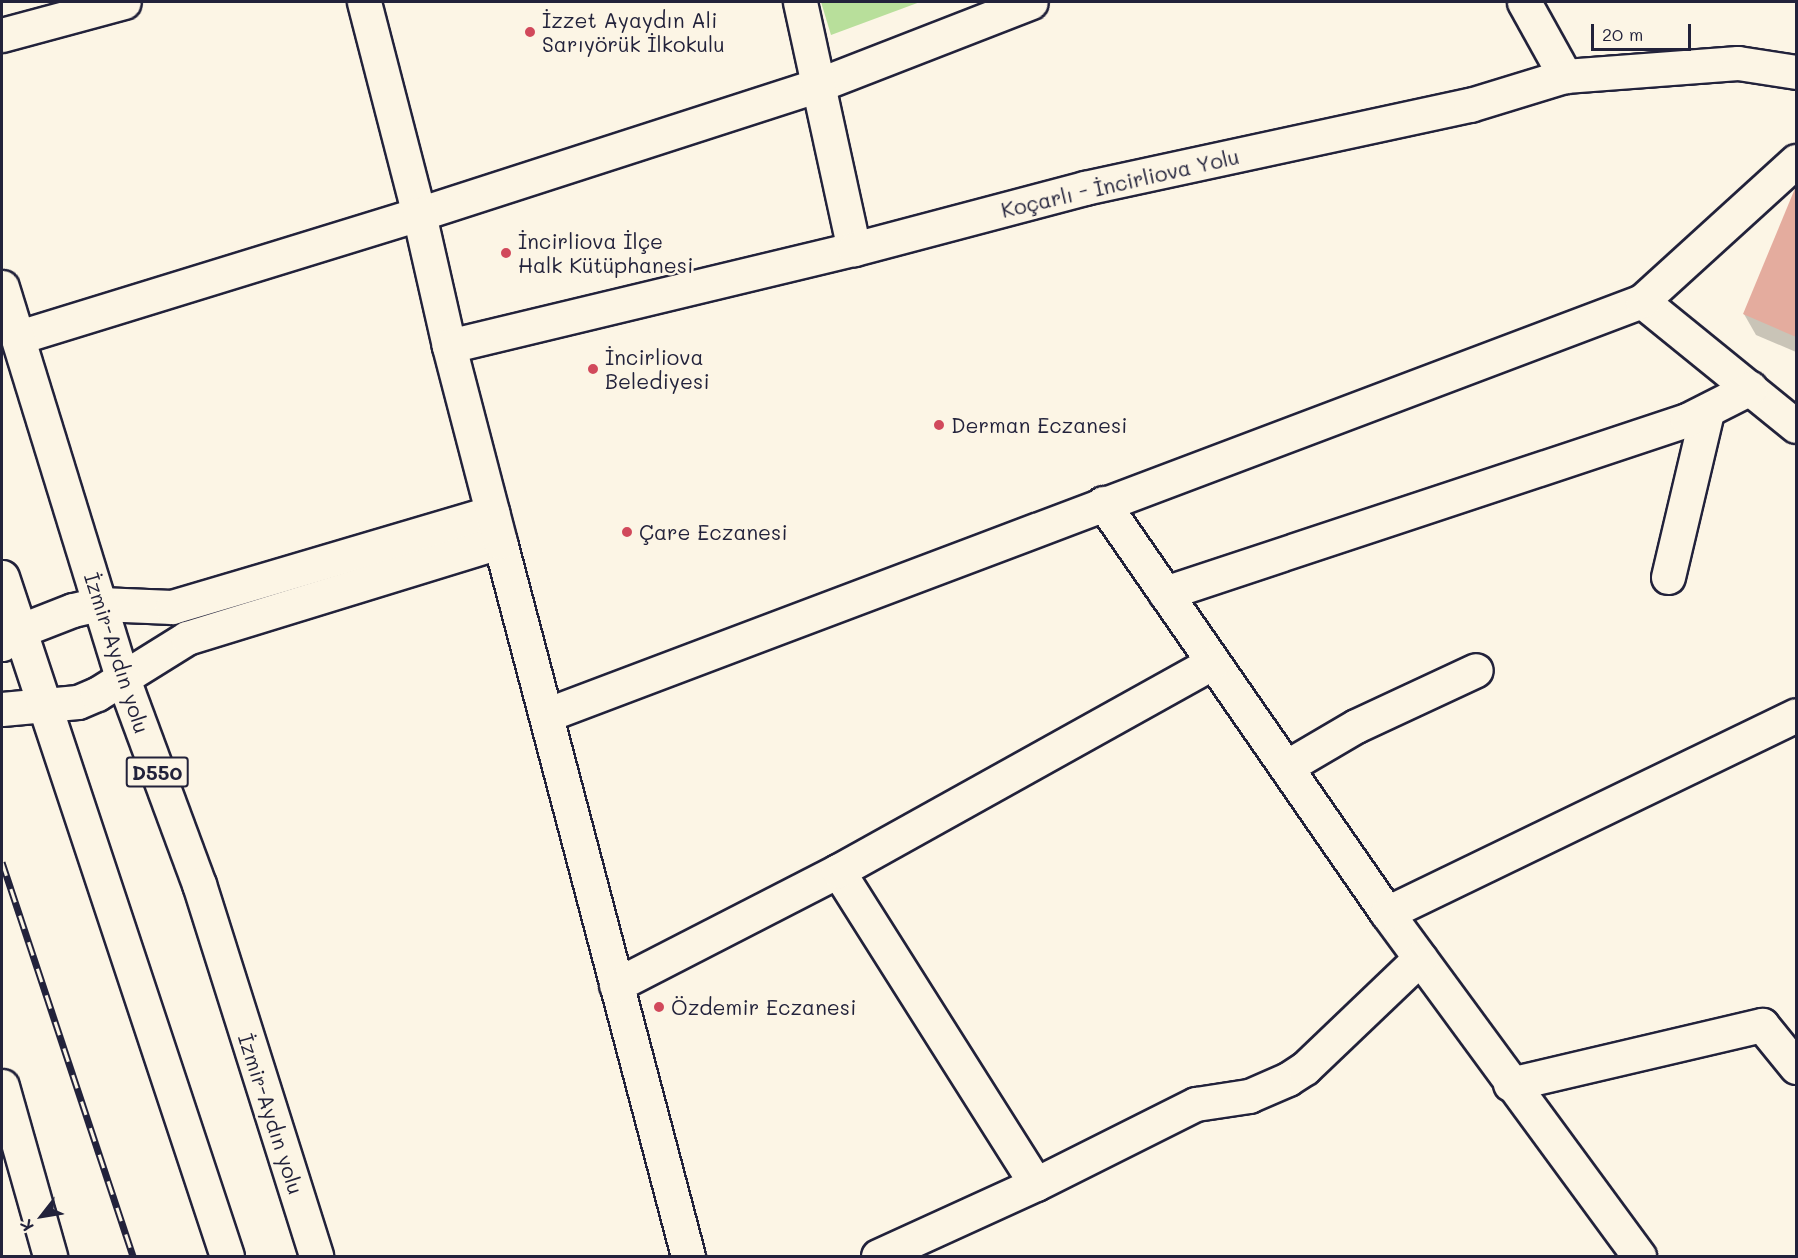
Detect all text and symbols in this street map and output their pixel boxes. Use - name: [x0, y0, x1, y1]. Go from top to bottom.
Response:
- place label: İzzet Ayaydın Ali Sarıyörük İlkokulu: [542, 7, 725, 57]
- scale bar: [1594, 12, 1694, 50]
- text: 20 m: [1602, 22, 1643, 46]
- marker: İzzet Ayaydın Ali Sarıyörük İlkokulu: [523, 25, 537, 39]
- street label: Koçarlı - İncirliova Yolu: [999, 143, 1241, 223]
- place label: İncirliova İlçe Halk Kütüphanesi: [518, 228, 693, 278]
- marker: İncirliova İlçe Halk Kütüphanesi: [499, 246, 513, 260]
- place label: İncirliova Belediyesi: [605, 344, 710, 394]
- marker: İncirliova Belediyesi: [586, 362, 600, 376]
- place label: Derman Eczanesi: [951, 412, 1128, 438]
- marker: Derman Eczanesi: [932, 418, 946, 432]
- place label: Çare Eczanesi: [639, 519, 788, 545]
- marker: Çare Eczanesi: [620, 525, 634, 539]
- street label: İzmir-Aydın yolu: [79, 570, 155, 736]
- road number: D550: [126, 755, 188, 789]
- place label: Özdemir Eczanesi: [671, 994, 856, 1020]
- marker: Özdemir Eczanesi: [652, 1000, 666, 1014]
- street label: İzmir-Aydın yolu: [233, 1031, 309, 1197]
- north arrow: [12, 1186, 72, 1246]
- text: K: [14, 1216, 38, 1235]

